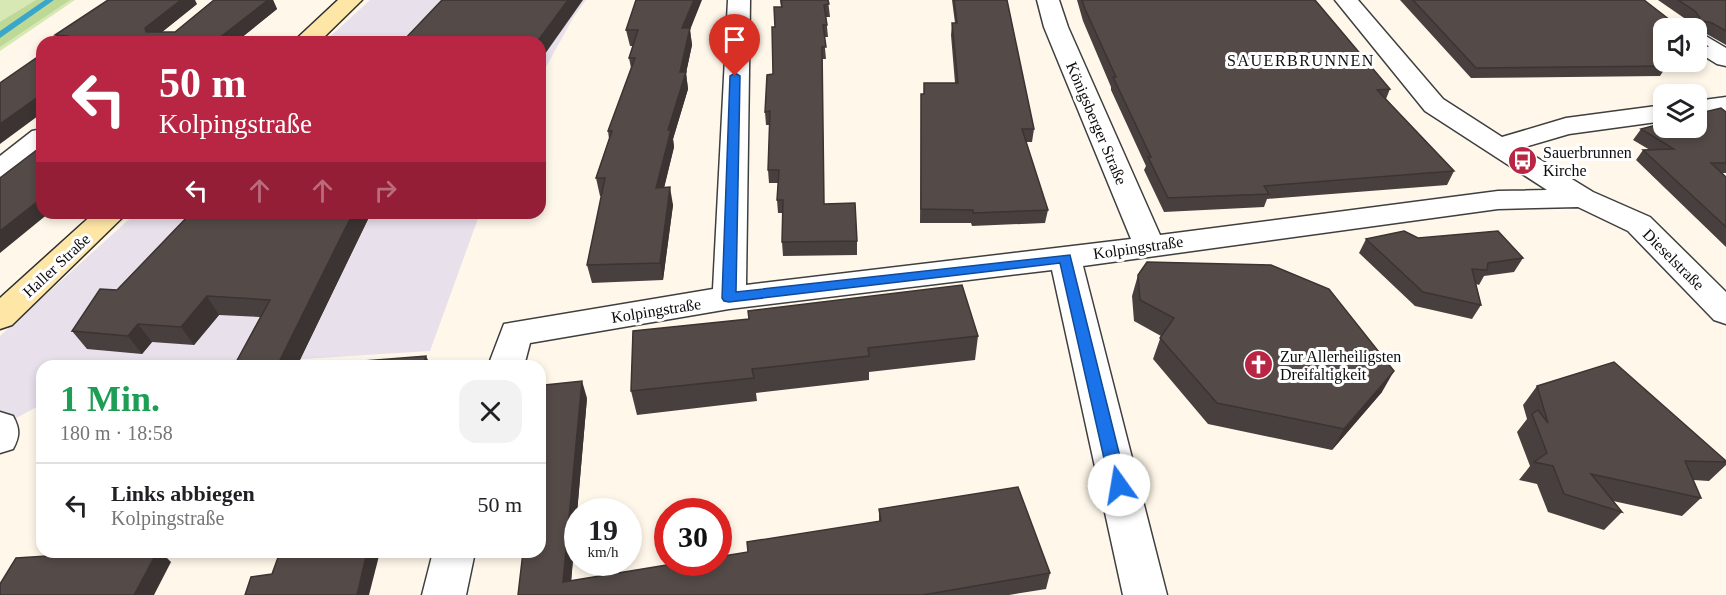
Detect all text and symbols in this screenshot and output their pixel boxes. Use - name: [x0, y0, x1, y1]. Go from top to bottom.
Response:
- pin: [709, 14, 760, 76]
- map controls: [1653, 18, 1707, 138]
- button: sound: [1653, 18, 1707, 72]
- icon: arrive: [718, 23, 751, 56]
- district label: SAUERBRUNNEN: [1227, 52, 1375, 69]
- street label: Königsberger Straße: [1062, 59, 1130, 188]
- icon: left: [60, 60, 138, 138]
- text: 50 m: [159, 60, 247, 106]
- button: layers: [1653, 84, 1707, 138]
- text: Kolpingstraße: [159, 109, 312, 139]
- place label: Sauerbrunnen Kirche: [1543, 144, 1632, 179]
- bus stop icon: Sauerbrunnen Kirche: [1506, 145, 1538, 177]
- icon: left: [180, 174, 213, 207]
- icon: ahead: [243, 174, 276, 207]
- icon: ahead: [306, 174, 339, 207]
- icon: right: [369, 174, 402, 207]
- street label: Dieselstraße: [1640, 225, 1708, 293]
- street label: Haller Straße: [20, 230, 93, 301]
- street label: Kolpingstraße: [1092, 233, 1184, 263]
- street label: Kolpingstraße: [610, 295, 702, 327]
- place label: Zur Allerheiligsten Dreifaltigkeit: [1280, 348, 1401, 384]
- church icon: Zur Allerheiligsten Dreifaltigkeit: [1243, 349, 1275, 381]
- text: 1 Min.: [60, 379, 160, 419]
- button: close: [459, 380, 522, 443]
- text: 180 m · 18:58: [60, 422, 173, 444]
- position arrow: [1087, 453, 1151, 517]
- text: Links abbiegen: [111, 481, 255, 506]
- icon: left: [60, 489, 93, 522]
- text: 50 m: [477, 492, 522, 517]
- speed limit sign: 30: [654, 498, 732, 576]
- text: Kolpingstraße: [111, 507, 224, 529]
- text: 19: [588, 513, 618, 546]
- text: km/h: [588, 544, 618, 560]

